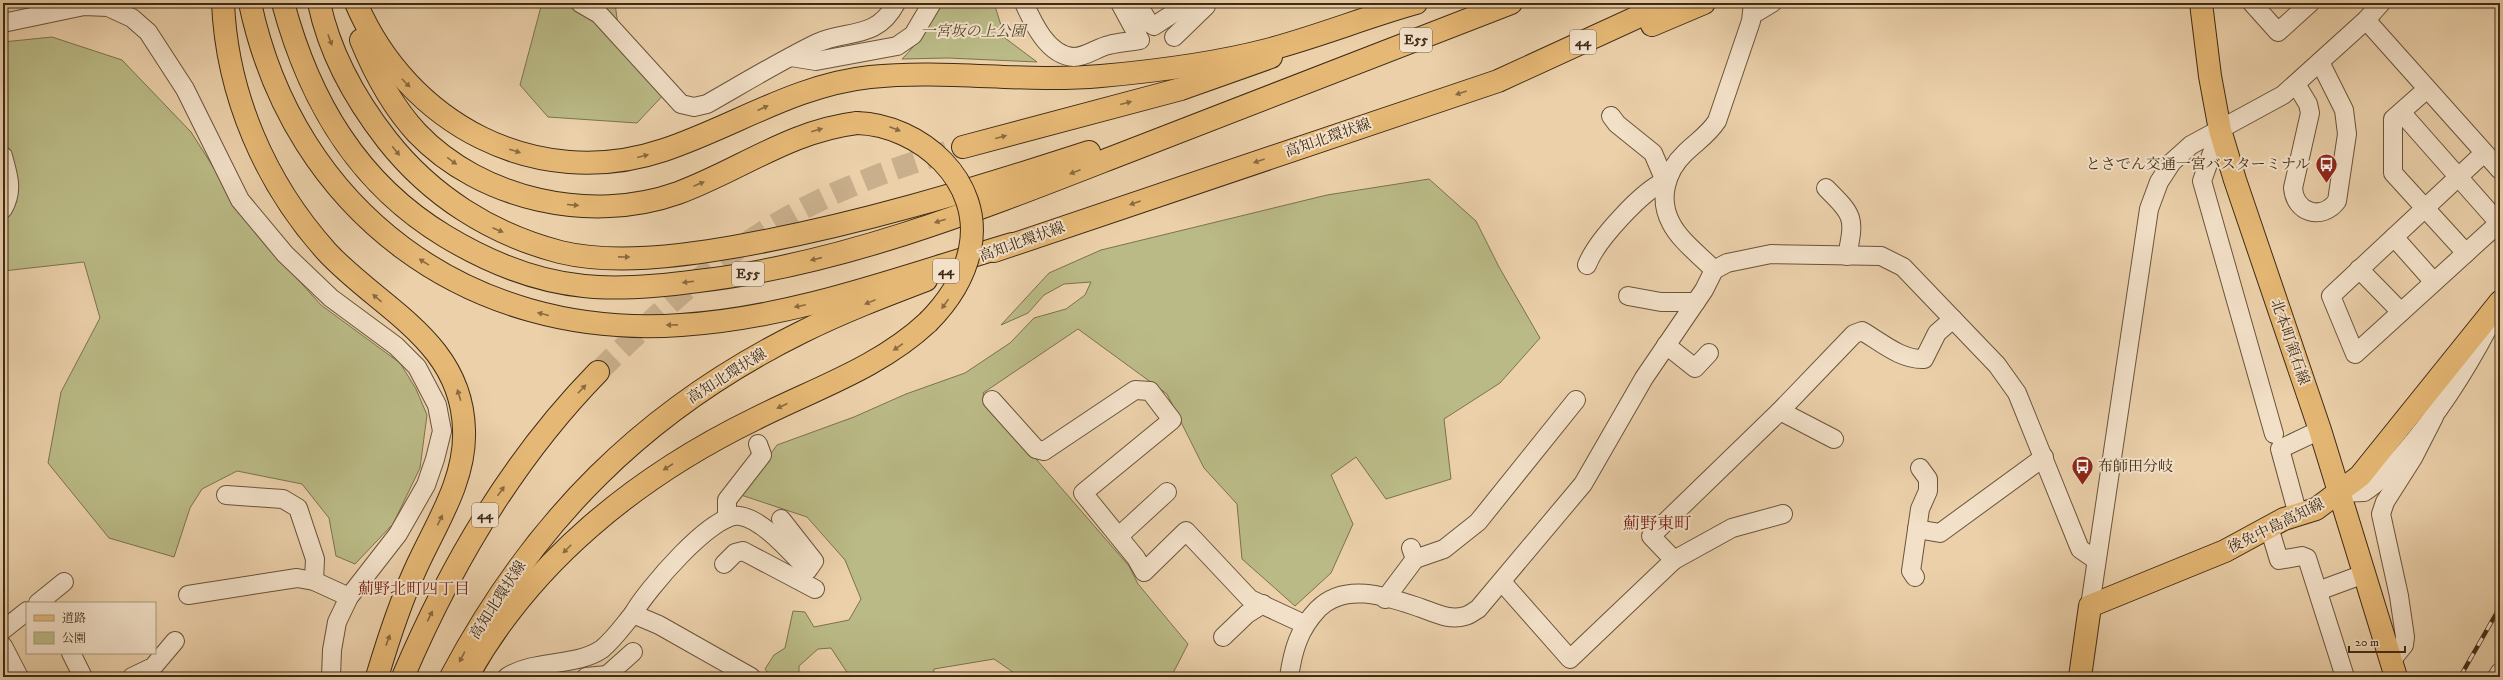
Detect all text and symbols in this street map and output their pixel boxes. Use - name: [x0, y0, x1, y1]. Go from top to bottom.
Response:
- park label: 一宮坂の上公園: [920, 22, 1028, 41]
- road number: E55: [1400, 28, 1432, 52]
- road number: 44: [1570, 30, 1596, 54]
- one-way arrow: [327, 35, 333, 47]
- one-way arrow: [401, 78, 411, 88]
- one-way arrow: [1455, 90, 1467, 96]
- one-way arrow: [1120, 100, 1132, 106]
- one-way arrow: [758, 105, 769, 111]
- street label: 高知北環状線: [1282, 114, 1374, 162]
- one-way arrow: [812, 127, 824, 133]
- one-way arrow: [890, 127, 902, 133]
- one-way arrow: [995, 134, 1007, 140]
- one-way arrow: [392, 146, 400, 157]
- one-way arrow: [509, 149, 521, 155]
- bus stop icon: とさでん交通一宮バスターミナル: [2313, 151, 2339, 184]
- one-way arrow: [637, 153, 649, 159]
- place label: とさでん交通一宮バスターミナル: [2086, 155, 2310, 174]
- one-way arrow: [446, 157, 457, 166]
- one-way arrow: [1252, 159, 1264, 165]
- one-way arrow: [1069, 169, 1081, 175]
- one-way arrow: [693, 180, 705, 187]
- one-way arrow: [1129, 200, 1141, 206]
- one-way arrow: [567, 202, 579, 209]
- one-way arrow: [934, 218, 946, 224]
- street label: 高知北環状線: [976, 218, 1068, 266]
- one-way arrow: [493, 227, 505, 233]
- one-way arrow: [618, 254, 631, 260]
- one-way arrow: [810, 256, 822, 262]
- one-way arrow: [418, 259, 430, 266]
- road number: 44: [933, 259, 959, 283]
- road number: E55: [732, 262, 764, 286]
- one-way arrow: [682, 279, 694, 285]
- one-way arrow: [371, 293, 382, 302]
- street label: 北本町領石線: [2266, 296, 2314, 388]
- one-way arrow: [941, 298, 949, 309]
- one-way arrow: [863, 300, 875, 306]
- one-way arrow: [794, 303, 806, 309]
- one-way arrow: [537, 311, 549, 317]
- one-way arrow: [666, 322, 678, 329]
- one-way arrow: [893, 343, 904, 352]
- street label: 高知北環状線: [684, 344, 770, 408]
- one-way arrow: [577, 384, 587, 394]
- one-way arrow: [456, 389, 462, 401]
- one-way arrow: [777, 403, 788, 409]
- bus stop icon: 布師田分岐: [2069, 453, 2095, 486]
- place label: 布師田分岐: [2098, 457, 2173, 476]
- one-way arrow: [662, 464, 674, 471]
- one-way arrow: [497, 485, 505, 496]
- street label: 後免中島高知線: [2225, 494, 2327, 558]
- road number: 44: [472, 503, 498, 527]
- district label: 薊野東町: [1623, 513, 1691, 535]
- one-way arrow: [436, 515, 443, 526]
- one-way arrow: [562, 544, 572, 554]
- street label: 高知北環状線: [466, 557, 530, 643]
- district label: 薊野北町四丁目: [358, 579, 470, 599]
- legend: [26, 602, 156, 654]
- one-way arrow: [427, 610, 433, 621]
- text: 道路: [62, 611, 86, 626]
- scale bar: [2349, 628, 2405, 654]
- text: 公園: [62, 631, 86, 646]
- one-way arrow: [386, 633, 392, 645]
- text: 20 m: [2355, 635, 2379, 650]
- one-way arrow: [458, 652, 465, 663]

